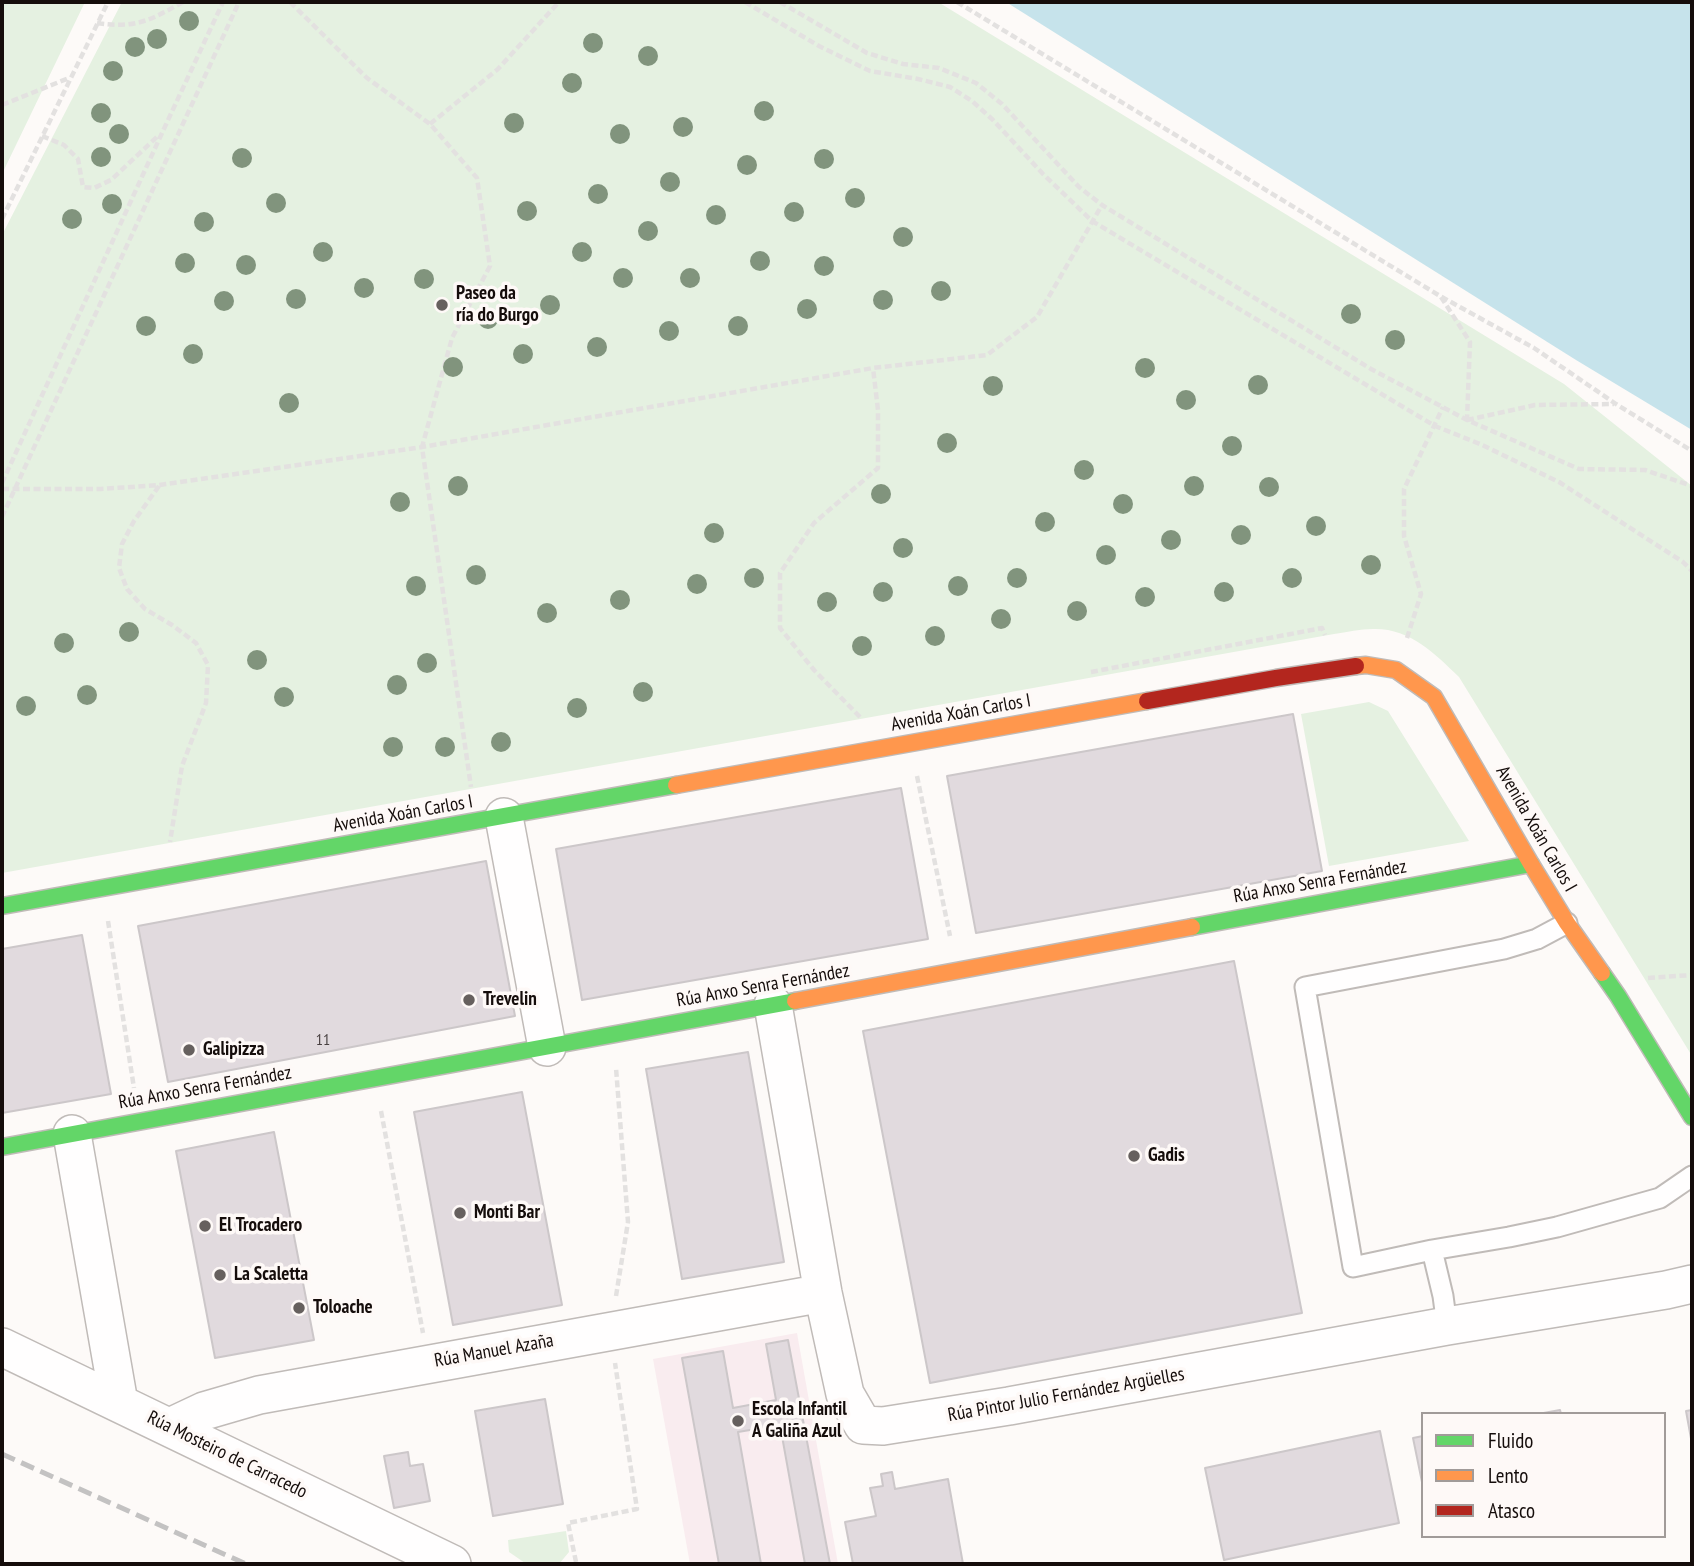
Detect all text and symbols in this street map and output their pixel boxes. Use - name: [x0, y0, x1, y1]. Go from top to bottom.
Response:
- place label: Paseo da ría do Burgo: [456, 283, 539, 327]
- marker: Paseo da ría do Burgo: [434, 297, 450, 313]
- street label: Avenida Xoán Carlos I: [889, 689, 1033, 737]
- street label: Avenida Xoán Carlos I: [1491, 762, 1581, 896]
- street label: Avenida Xoán Carlos I: [331, 790, 475, 838]
- street label: Rúa Anxo Senra Fernández: [1232, 856, 1408, 908]
- street label: Rúa Anxo Senra Fernández: [675, 960, 851, 1012]
- place label: Trevelin: [483, 989, 537, 1011]
- marker: Trevelin: [461, 992, 477, 1008]
- house number: 11: [316, 1030, 330, 1050]
- place label: Galipizza: [203, 1039, 264, 1061]
- marker: Galipizza: [181, 1042, 197, 1058]
- street label: Rúa Anxo Senra Fernández: [117, 1062, 293, 1114]
- place label: Gadis: [1148, 1145, 1185, 1167]
- marker: Gadis: [1126, 1148, 1142, 1164]
- place label: Monti Bar: [474, 1202, 540, 1224]
- marker: Monti Bar: [452, 1205, 468, 1221]
- place label: El Trocadero: [219, 1215, 302, 1237]
- marker: El Trocadero: [197, 1218, 213, 1234]
- place label: La Scaletta: [234, 1264, 308, 1286]
- marker: La Scaletta: [212, 1267, 228, 1283]
- place label: Toloache: [313, 1297, 373, 1319]
- marker: Toloache: [291, 1300, 307, 1316]
- street label: Rúa Manuel Azaña: [433, 1329, 555, 1373]
- street label: Rúa Pintor Julio Fernández Argüelles: [946, 1363, 1186, 1427]
- place label: Escola Infantil A Galiña Azul: [752, 1399, 847, 1443]
- street label: Rúa Mosteiro de Carracedo: [143, 1406, 311, 1504]
- legend: [1421, 1412, 1666, 1538]
- marker: Escola Infantil A Galiña Azul: [730, 1413, 746, 1429]
- text: Fluido: [1488, 1427, 1533, 1454]
- text: Lento: [1488, 1462, 1528, 1489]
- text: Atasco: [1488, 1497, 1535, 1524]

